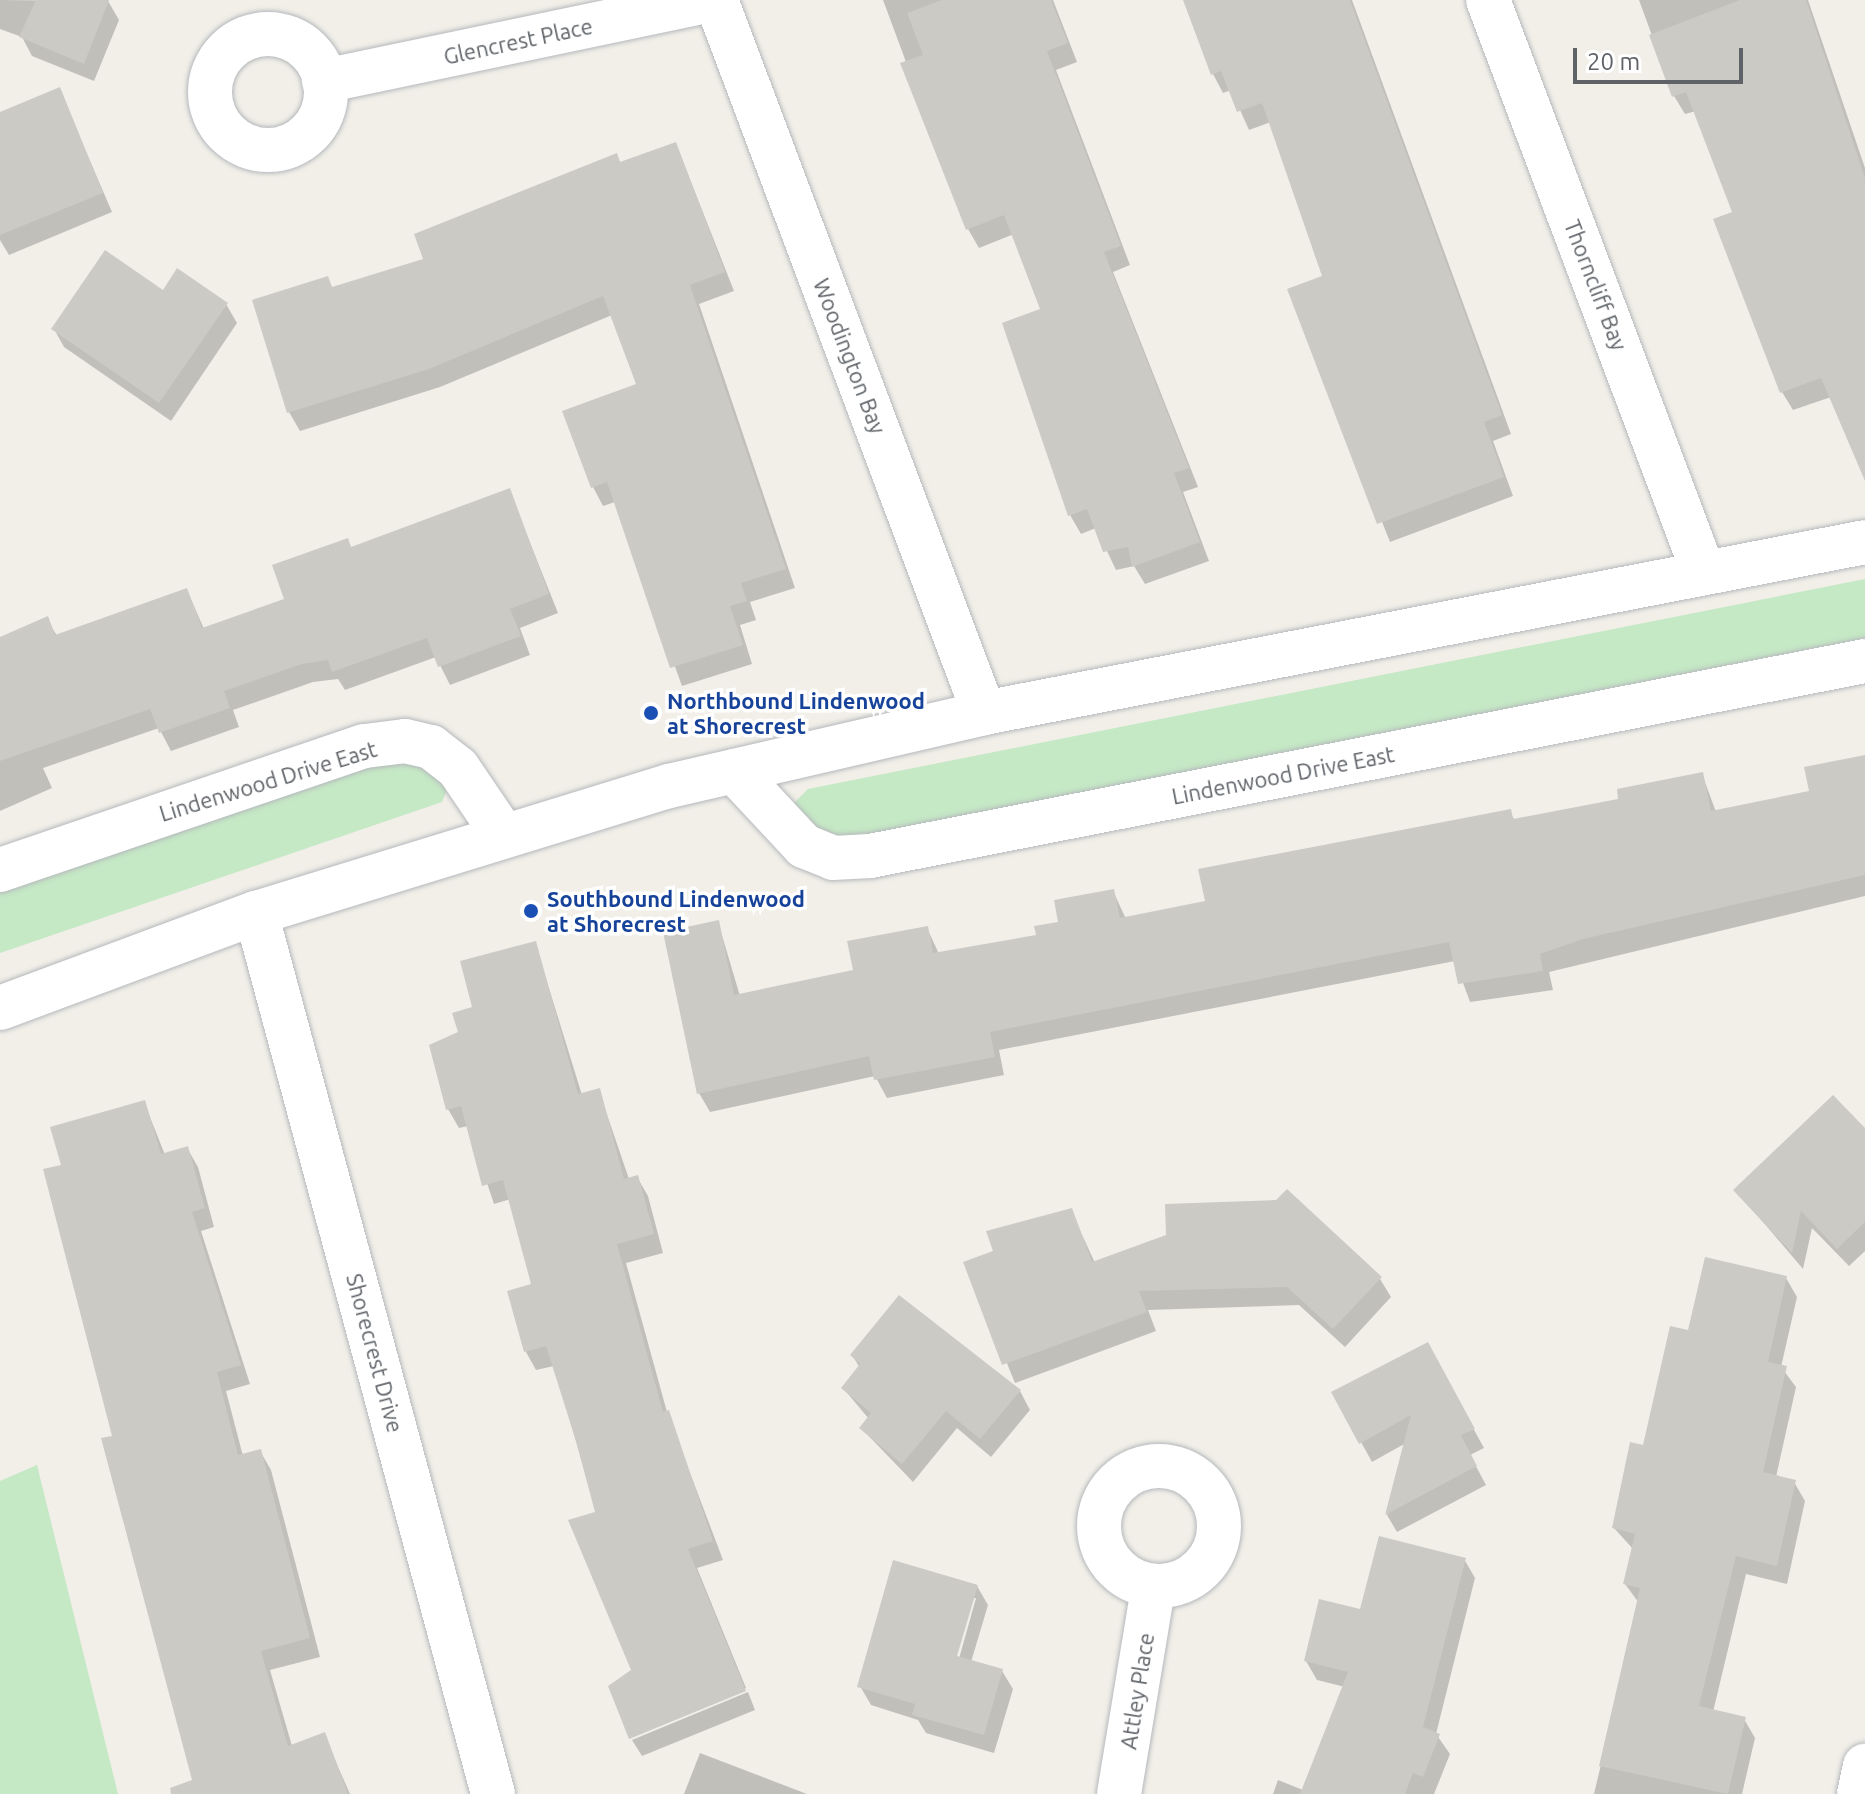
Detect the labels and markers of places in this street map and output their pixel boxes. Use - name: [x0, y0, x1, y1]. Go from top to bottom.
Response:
- place label: Northbound Lindenwood at Shorecrest: [667, 687, 925, 738]
- marker: Northbound Lindenwood at Shorecrest: [642, 704, 660, 722]
- place label: Southbound Lindenwood at Shorecrest: [547, 885, 805, 936]
- marker: Southbound Lindenwood at Shorecrest: [522, 902, 540, 920]

